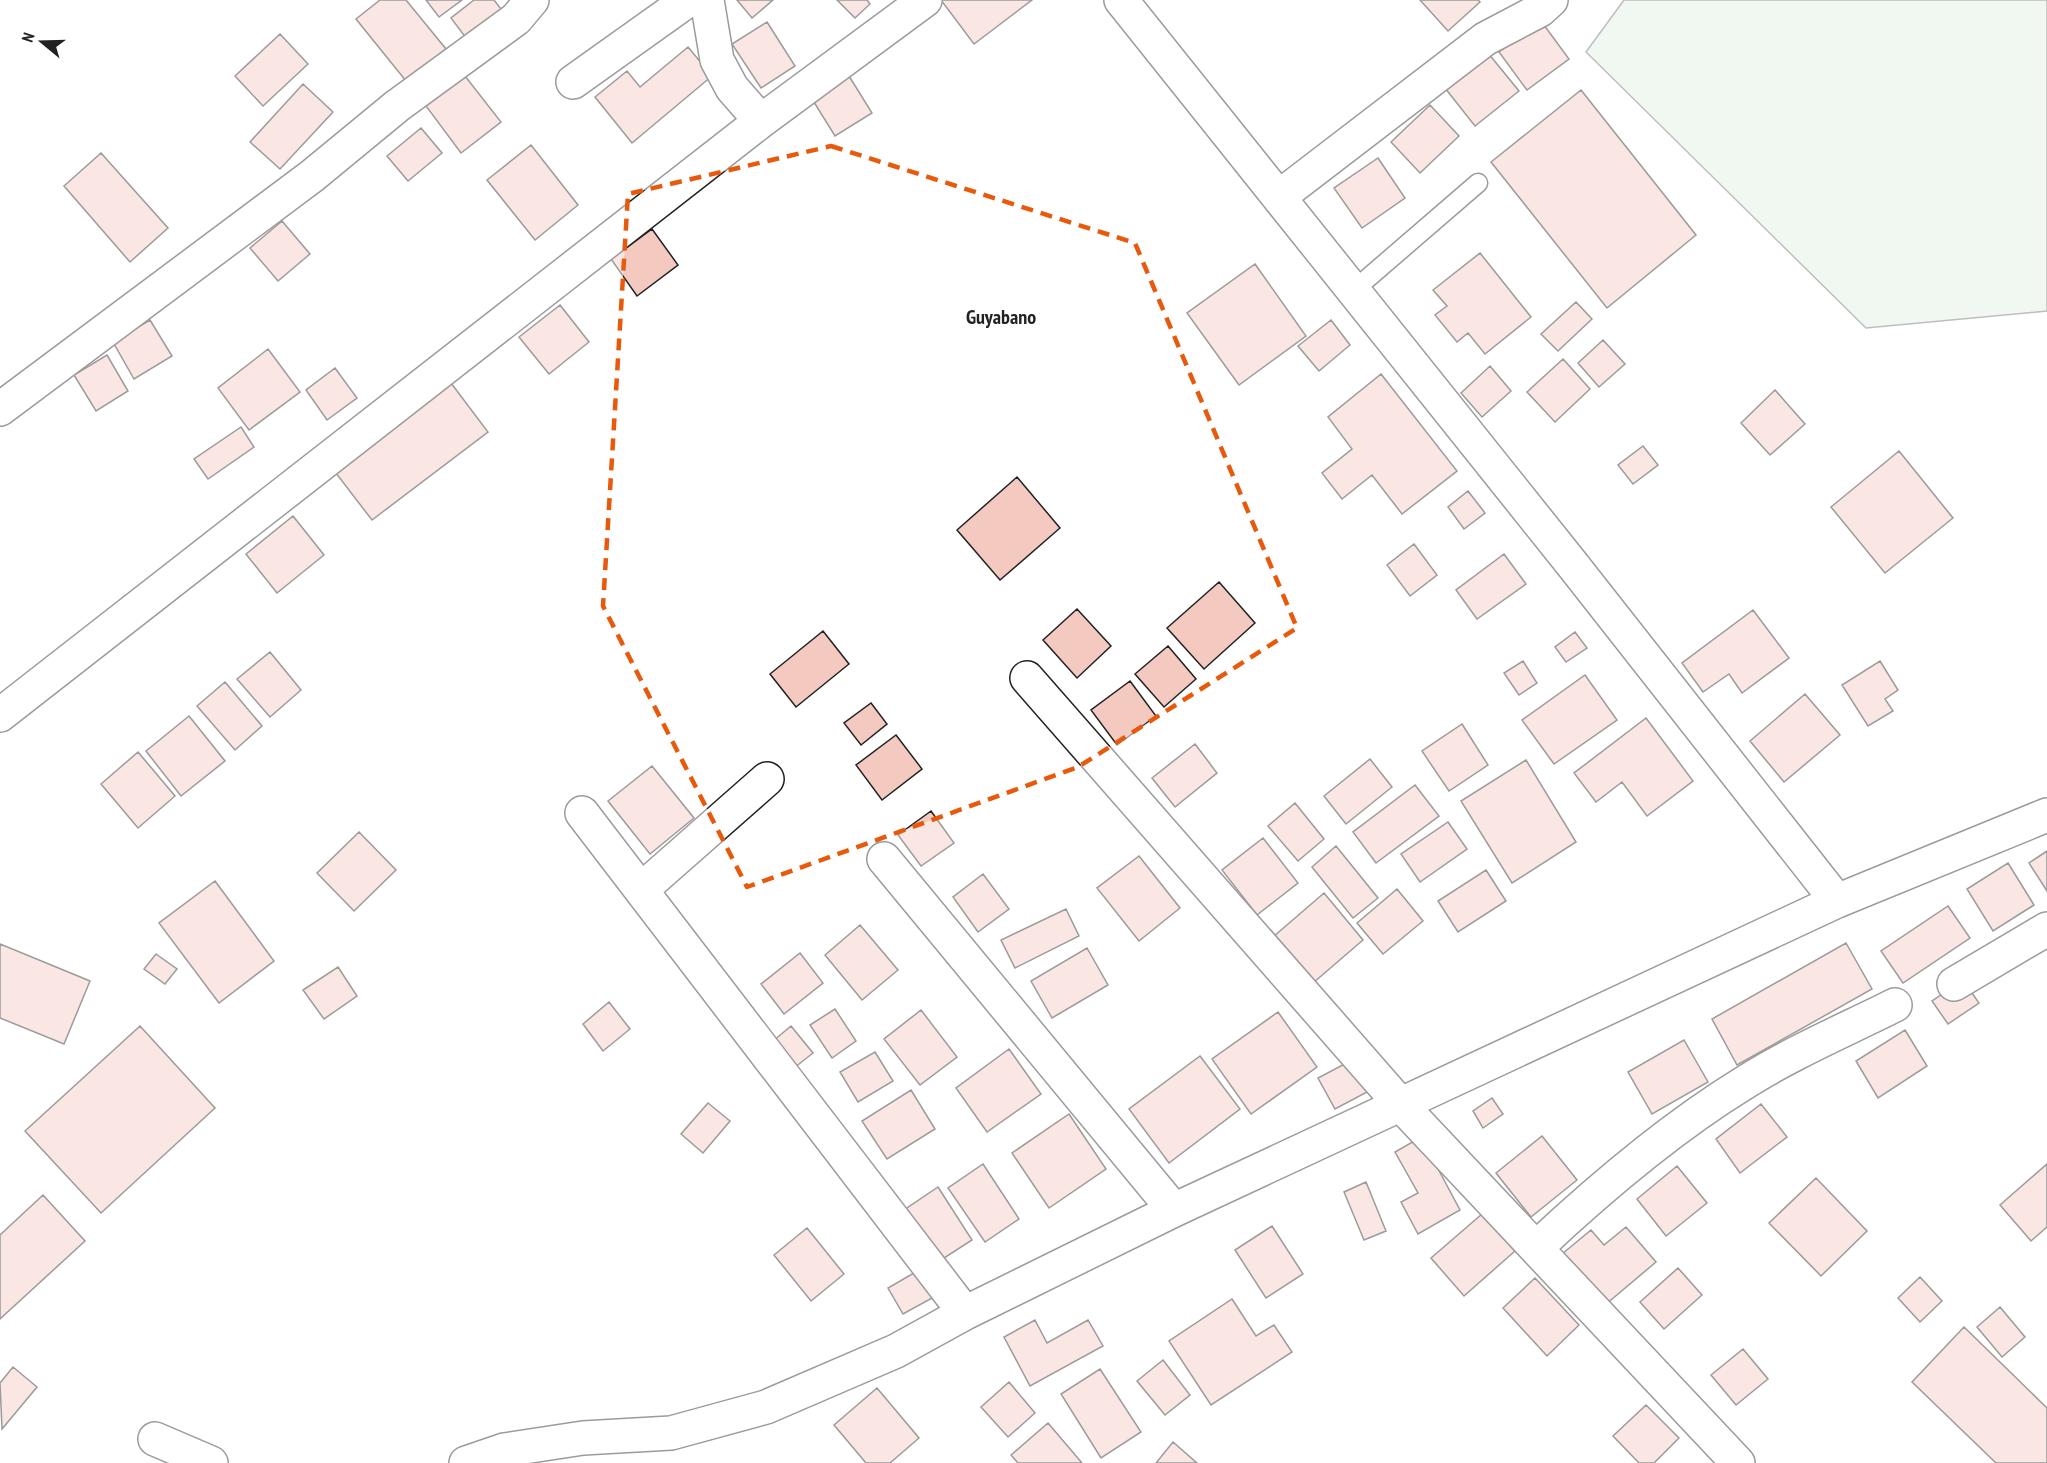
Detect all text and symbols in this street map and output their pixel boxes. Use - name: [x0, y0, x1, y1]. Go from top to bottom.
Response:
- north arrow: [12, 12, 72, 72]
- text: N: [17, 30, 39, 44]
- district label: Guyabano: [966, 304, 1036, 330]

